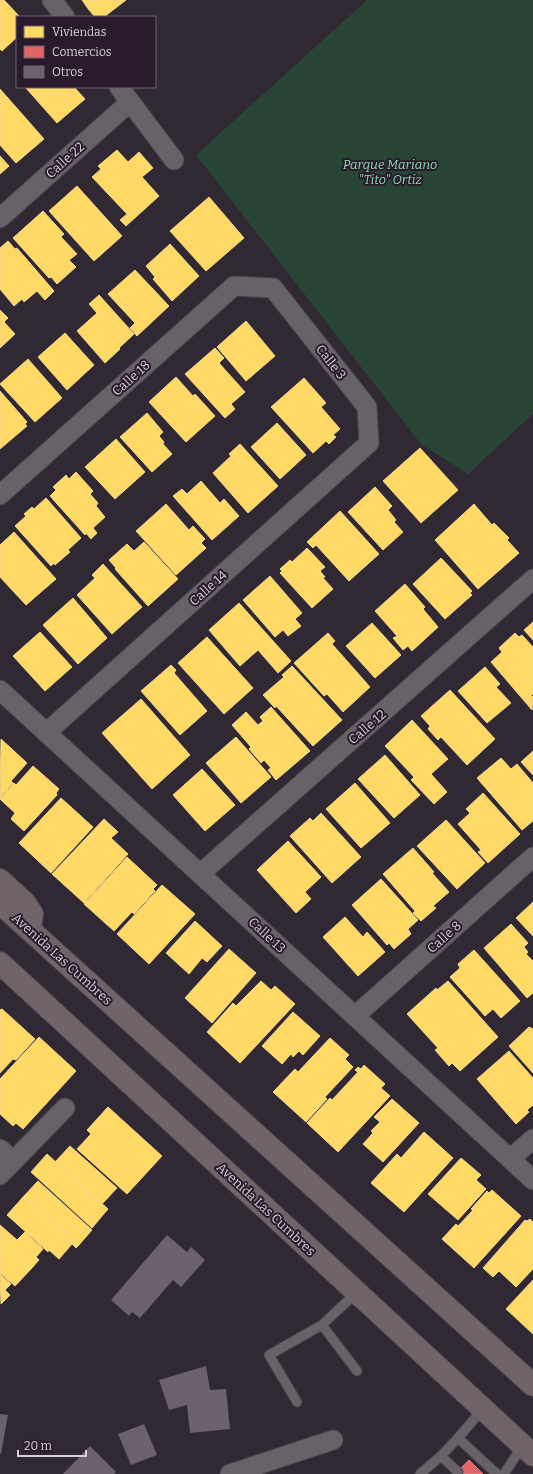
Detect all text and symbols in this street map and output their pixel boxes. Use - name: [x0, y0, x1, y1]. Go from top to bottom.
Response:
- legend: [16, 16, 156, 88]
- text: Viviendas: [52, 25, 107, 39]
- text: Comercios: [52, 45, 112, 59]
- text: Otros: [52, 65, 83, 79]
- street label: Calle 22: [43, 139, 87, 181]
- park label: Parque Mariano "Tito" Ortiz: [343, 157, 437, 187]
- street label: Calle 3: [313, 342, 349, 382]
- street label: Calle 18: [109, 357, 153, 399]
- street label: Calle 14: [186, 567, 230, 609]
- street label: Calle 12: [345, 707, 389, 747]
- street label: Avenida Las Cumbres: [9, 910, 115, 1008]
- street label: Calle 13: [245, 914, 289, 956]
- street label: Calle 8: [424, 918, 464, 956]
- street label: Avenida Las Cumbres: [214, 1159, 318, 1259]
- scale bar: [18, 1432, 86, 1458]
- text: 20 m: [24, 1439, 53, 1453]

